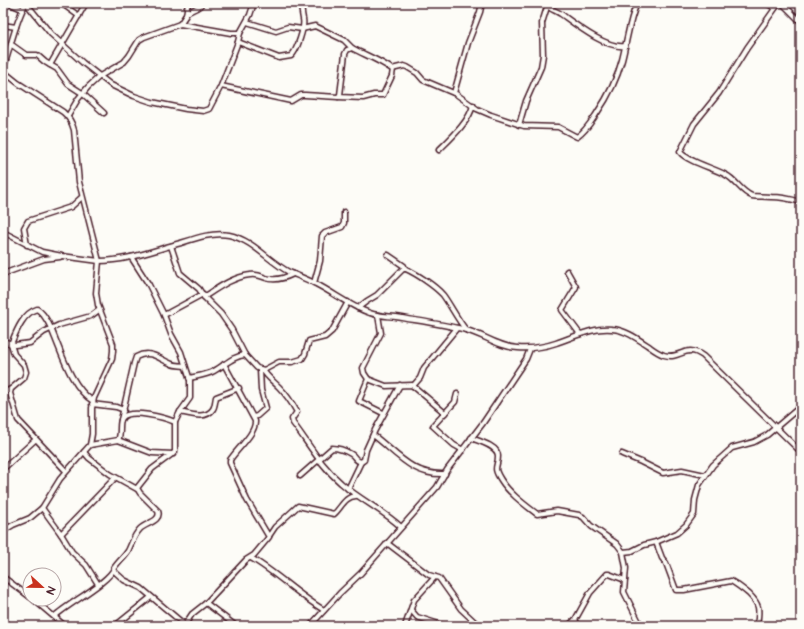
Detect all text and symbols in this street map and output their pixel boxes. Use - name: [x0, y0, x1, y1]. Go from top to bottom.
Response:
- north arrow: [22, 567, 62, 607]
- text: N: [43, 585, 59, 597]

